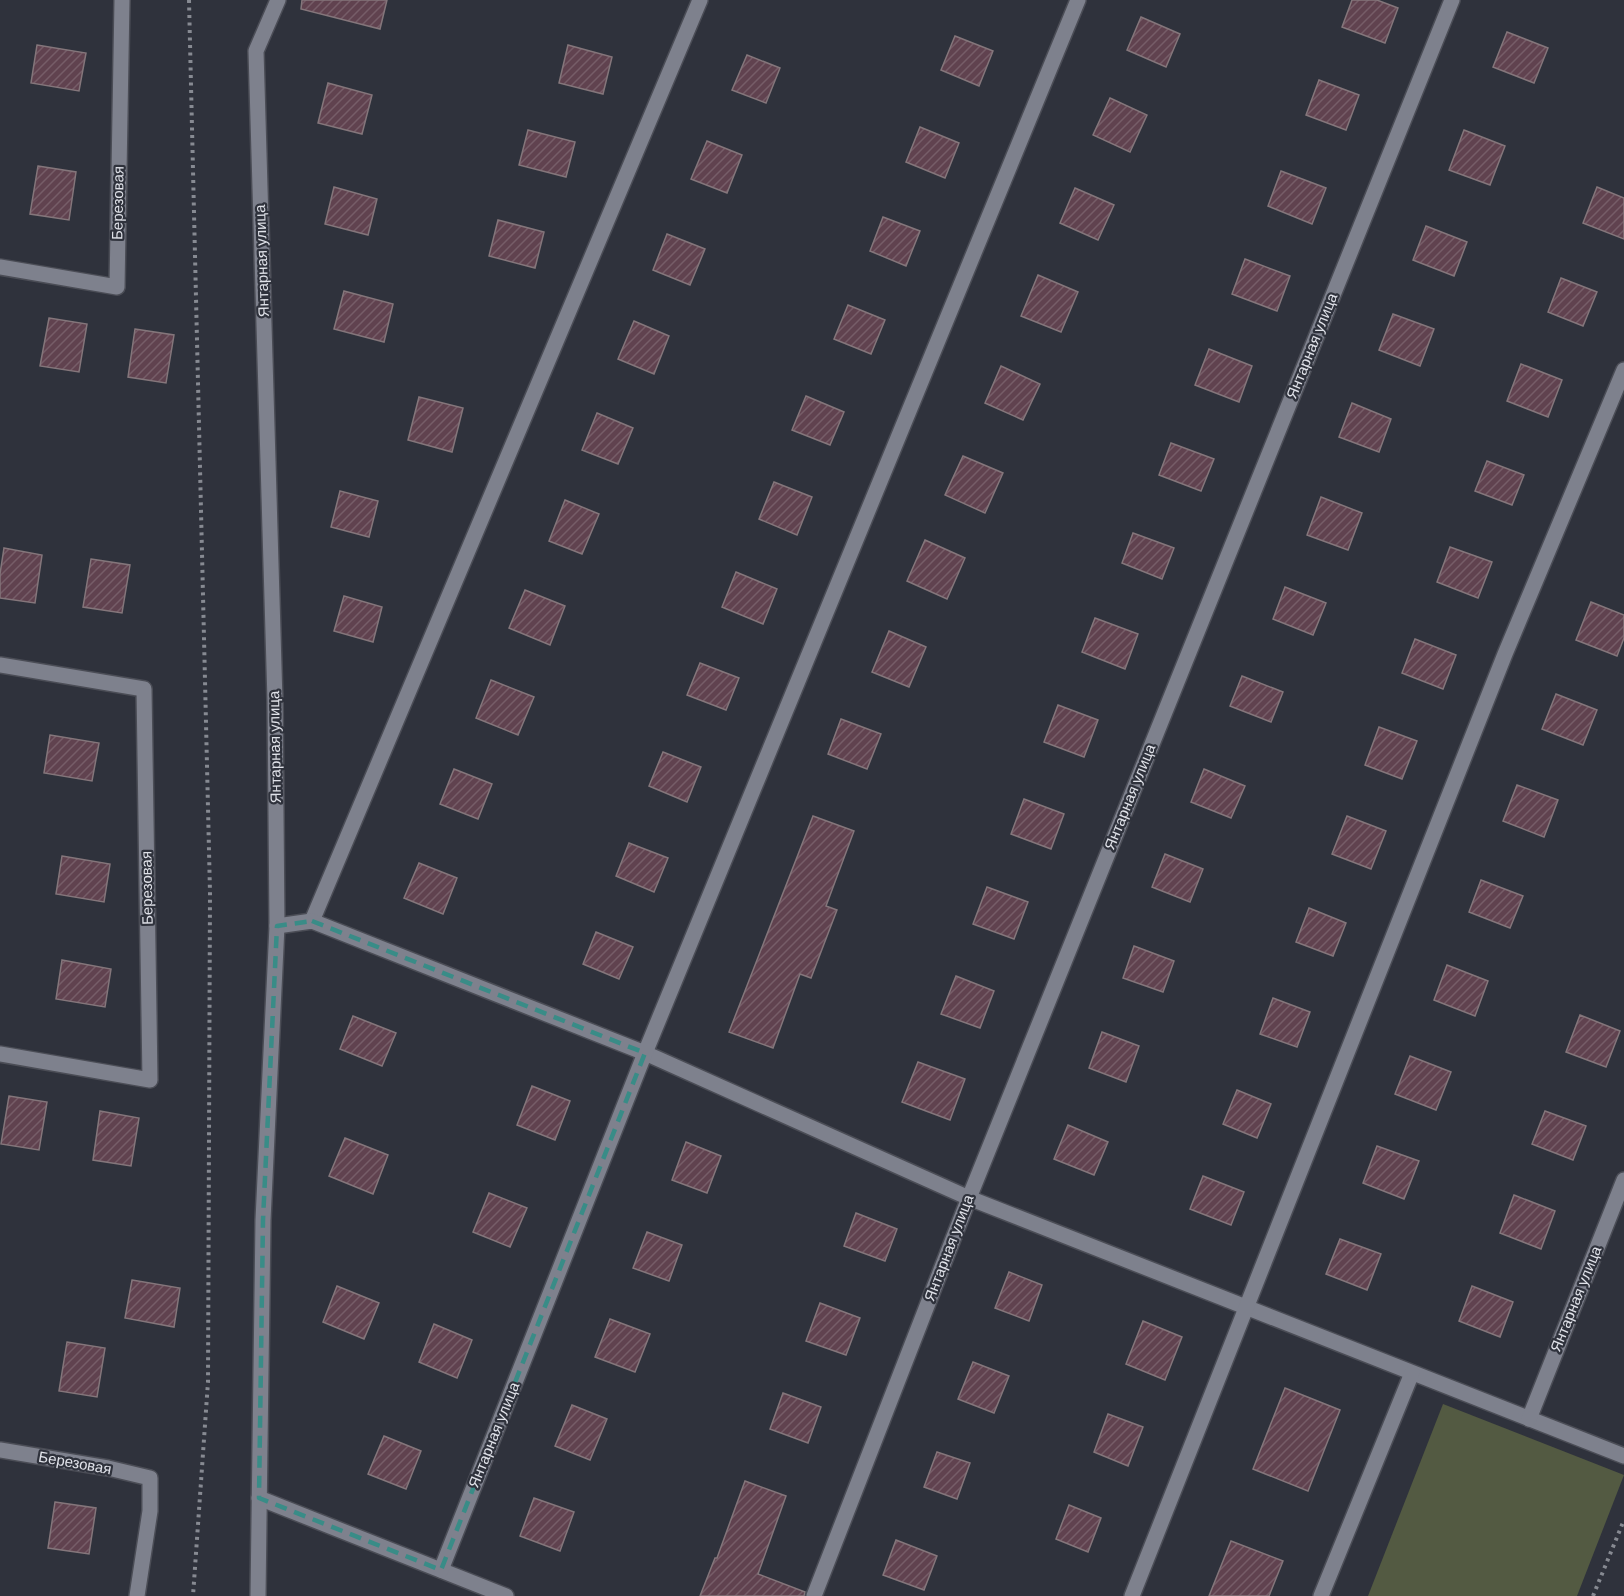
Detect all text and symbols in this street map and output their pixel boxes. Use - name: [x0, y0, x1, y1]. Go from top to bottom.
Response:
- street label: Березовая: [108, 166, 127, 240]
- street label: Янтарная улица: [251, 204, 272, 318]
- street label: Янтарная улица: [1283, 290, 1341, 401]
- street label: Янтарная улица: [265, 690, 284, 803]
- street label: Янтарная улица: [1101, 741, 1159, 852]
- street label: Березовая: [137, 851, 156, 925]
- street label: Янтарная улица: [920, 1192, 977, 1303]
- street label: Янтарная улица: [1547, 1243, 1605, 1354]
- street label: Янтарная улица: [465, 1379, 523, 1490]
- street label: Березовая: [37, 1448, 113, 1477]

